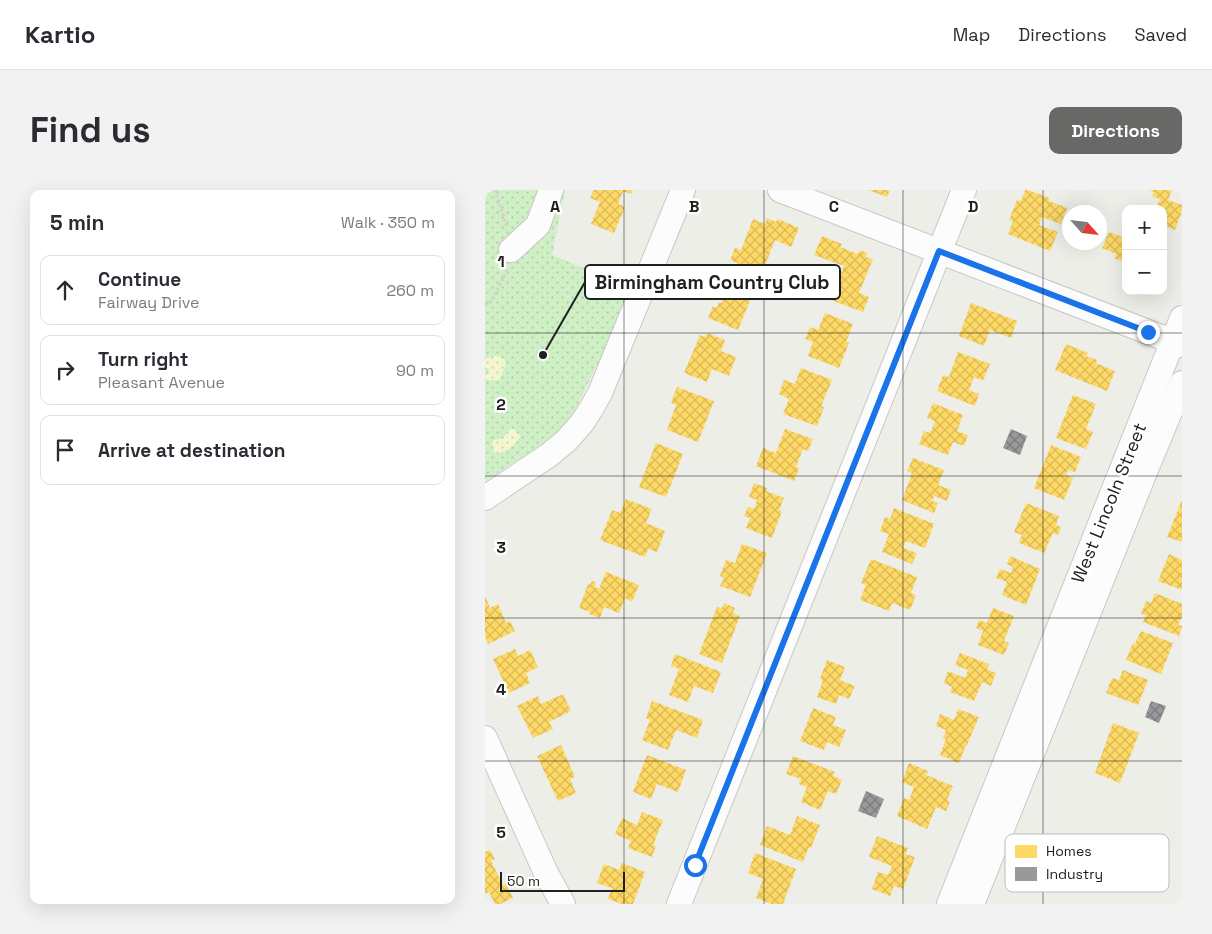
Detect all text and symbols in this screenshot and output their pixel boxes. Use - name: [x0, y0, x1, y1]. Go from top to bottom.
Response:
- text: Kartio: [25, 19, 95, 50]
- text: Map: [953, 23, 990, 46]
- text: Directions: [1018, 23, 1107, 46]
- text: Saved: [1135, 23, 1187, 46]
- button: Directions: [1049, 107, 1182, 154]
- text: Find us: [30, 108, 151, 152]
- text: A: [550, 196, 560, 217]
- text: B: [689, 196, 699, 217]
- text: C: [829, 196, 839, 217]
- text: D: [968, 196, 978, 217]
- north arrow: [1062, 205, 1107, 250]
- map controls: [1122, 205, 1167, 295]
- button: +: [1122, 205, 1167, 250]
- text: 5 min: [50, 209, 104, 236]
- text: Walk · 350 m: [341, 212, 435, 233]
- button: −: [1122, 250, 1167, 295]
- text: 1: [497, 251, 505, 272]
- callout: Birmingham Country Club: [585, 265, 840, 299]
- text: Continue: [98, 267, 181, 292]
- text: Birmingham Country Club: [595, 270, 829, 295]
- icon: ahead: [51, 276, 79, 304]
- text: 260 m: [386, 280, 434, 301]
- text: Fairway Drive: [98, 292, 200, 313]
- route end: [1137, 321, 1160, 344]
- text: Turn right: [98, 347, 188, 372]
- icon: right: [51, 356, 79, 384]
- text: 90 m: [396, 360, 434, 381]
- text: Pleasant Avenue: [98, 372, 225, 393]
- text: 2: [496, 394, 506, 415]
- street label: West Lincoln Street: [1066, 419, 1151, 586]
- icon: arrive: [51, 436, 79, 464]
- text: Arrive at destination: [98, 438, 286, 463]
- text: 3: [496, 537, 506, 558]
- text: 4: [496, 679, 506, 700]
- text: 5: [496, 822, 506, 843]
- legend: [1005, 834, 1169, 892]
- text: Homes: [1046, 842, 1092, 860]
- route start: [684, 854, 707, 877]
- text: Industry: [1046, 865, 1103, 883]
- scale bar: [500, 869, 625, 892]
- text: 50 m: [507, 872, 540, 890]

